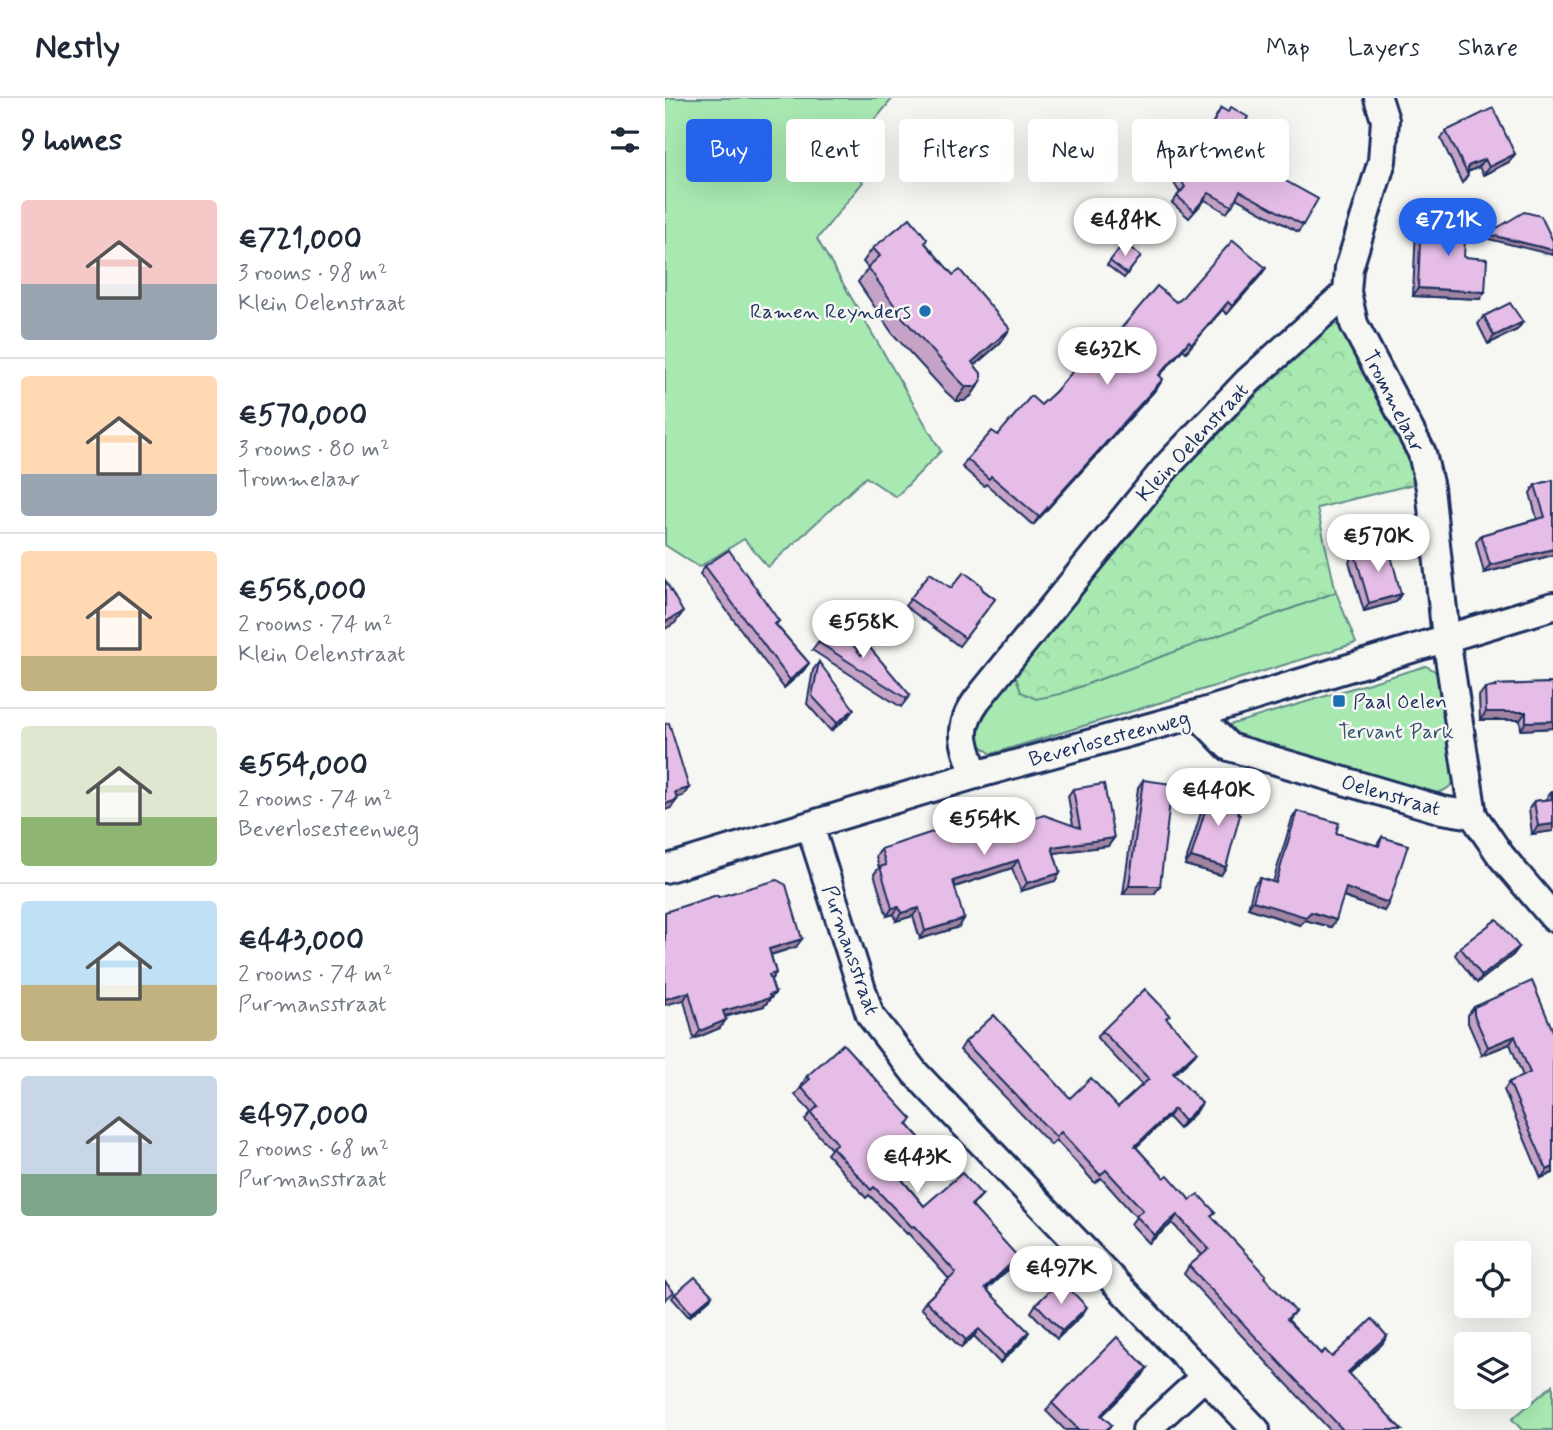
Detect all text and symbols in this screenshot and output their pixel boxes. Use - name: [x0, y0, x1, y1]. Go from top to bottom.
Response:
- text: Nestly: [35, 26, 120, 70]
- text: Map: [1266, 33, 1310, 64]
- text: Layers: [1348, 33, 1420, 64]
- text: Share: [1458, 33, 1518, 64]
- chip: Buy: [686, 119, 772, 182]
- chip: Rent: [786, 119, 885, 182]
- chip: Filters: [899, 119, 1014, 182]
- chip: New: [1028, 119, 1118, 182]
- chip: Apartment: [1132, 119, 1289, 182]
- text: 9 homes: [21, 121, 122, 160]
- icon: filters: [606, 121, 644, 159]
- pin: €484K: [1076, 198, 1174, 258]
- pin: €721K: [1399, 198, 1497, 258]
- text: €484K: [1090, 206, 1160, 236]
- text: €721K: [1415, 206, 1481, 236]
- text: €721,000: [238, 220, 362, 259]
- icon: home: [77, 228, 161, 312]
- text: 3 rooms · 98 m²: [238, 259, 388, 289]
- text: Klein Oelenstraat: [238, 289, 406, 319]
- place label: Ramen Reynders: [750, 298, 911, 326]
- marker: Ramen Reynders: [917, 303, 933, 319]
- pin: €632K: [1058, 328, 1156, 387]
- text: €632K: [1074, 335, 1140, 365]
- street label: Trommelaar: [1355, 345, 1431, 458]
- street label: Klein Oelenstraat: [1130, 377, 1255, 508]
- text: €570,000: [238, 396, 367, 435]
- icon: home: [77, 404, 161, 488]
- text: 3 rooms · 80 m²: [238, 435, 390, 465]
- text: Trommelaar: [238, 465, 360, 495]
- pin: €570K: [1329, 514, 1427, 574]
- text: €570K: [1343, 522, 1413, 552]
- text: €558,000: [238, 571, 366, 610]
- icon: home: [77, 579, 161, 663]
- pin: €558K: [814, 601, 912, 660]
- text: €558K: [828, 608, 898, 638]
- text: 2 rooms · 74 m²: [238, 610, 393, 640]
- text: Klein Oelenstraat: [238, 640, 406, 670]
- place label: Paal Oelen: [1353, 688, 1447, 716]
- marker: Paal Oelen: [1331, 693, 1347, 709]
- street label: Beverlosesteenweg: [1026, 704, 1193, 775]
- park label: Tervant Park: [1338, 718, 1454, 746]
- text: €554,000: [238, 746, 368, 785]
- icon: home: [77, 754, 161, 838]
- pin: €440K: [1169, 768, 1267, 828]
- street label: Oelenstraat: [1338, 768, 1444, 824]
- text: €440K: [1182, 776, 1254, 806]
- text: 2 rooms · 74 m²: [238, 785, 393, 815]
- pin: €554K: [935, 798, 1033, 857]
- text: €554K: [949, 805, 1019, 835]
- text: Beverlosesteenweg: [238, 815, 419, 845]
- street label: Purmansstraat: [815, 882, 885, 1019]
- text: €443,000: [238, 921, 364, 960]
- icon: home: [77, 929, 161, 1013]
- text: 2 rooms · 74 m²: [238, 960, 393, 990]
- text: Purmansstraat: [238, 990, 387, 1020]
- text: €497,000: [238, 1096, 368, 1135]
- icon: home: [77, 1104, 161, 1188]
- text: 2 rooms · 68 m²: [238, 1135, 389, 1165]
- pin: €443K: [868, 1136, 966, 1195]
- text: €443K: [883, 1143, 951, 1173]
- text: Purmansstraat: [238, 1165, 387, 1195]
- map controls: [1454, 1241, 1531, 1409]
- button: locate: [1454, 1241, 1531, 1318]
- pin: €497K: [1012, 1246, 1110, 1306]
- text: €497K: [1025, 1254, 1097, 1284]
- button: layers: [1454, 1332, 1531, 1409]

